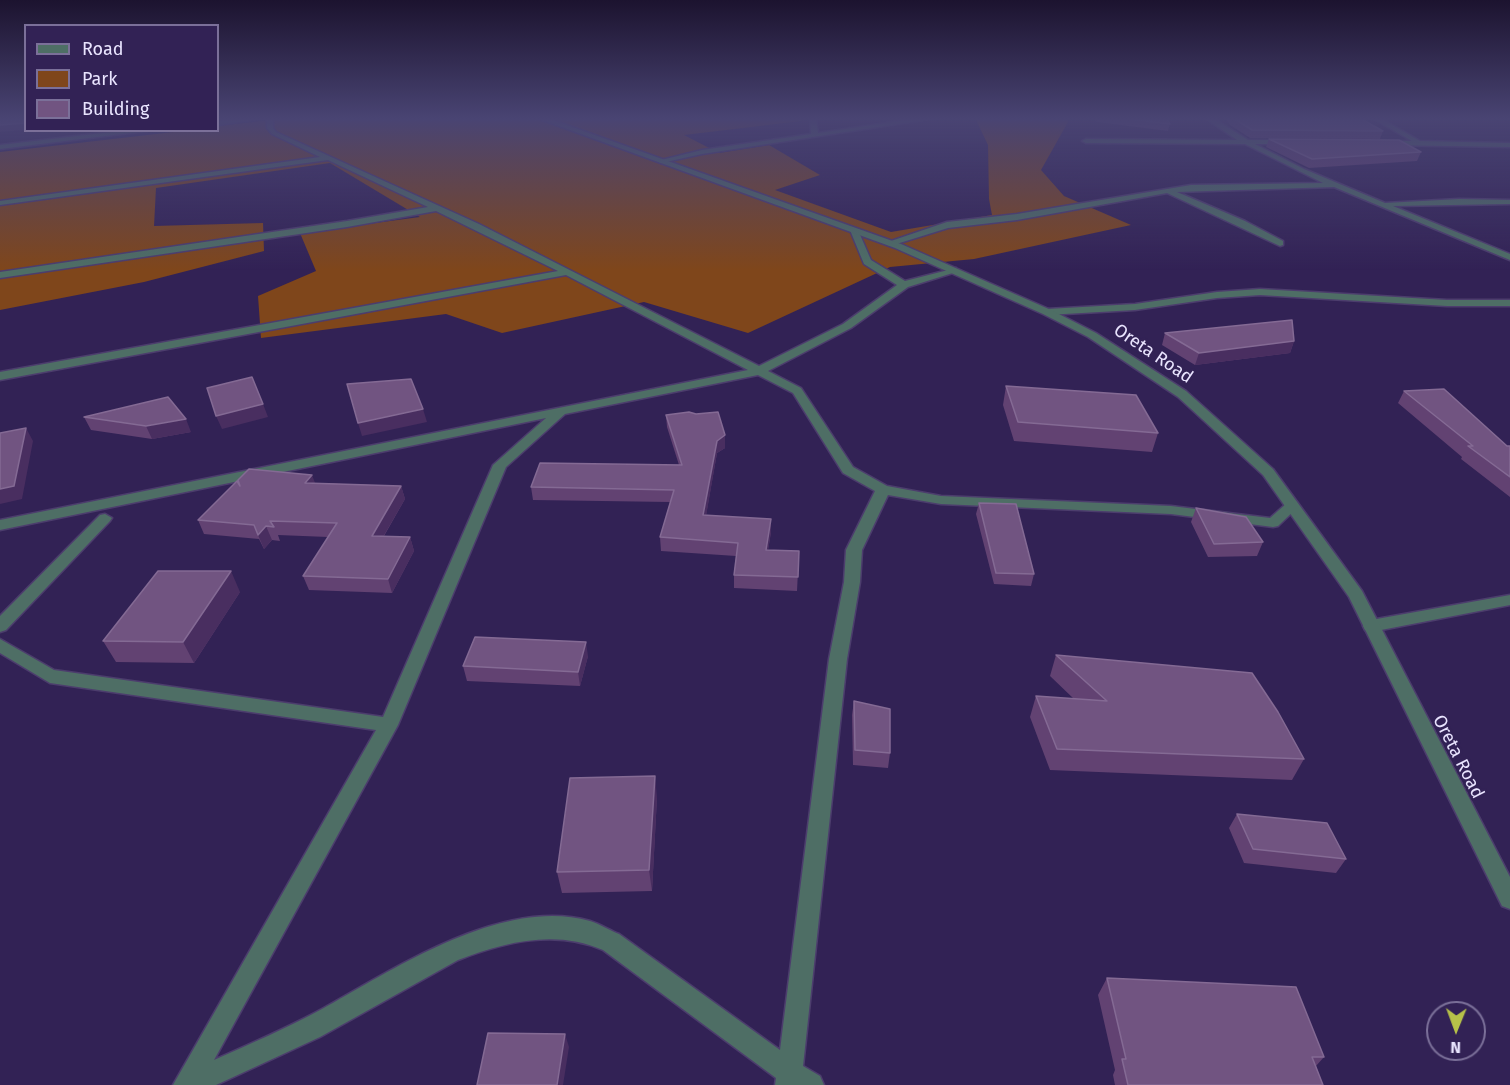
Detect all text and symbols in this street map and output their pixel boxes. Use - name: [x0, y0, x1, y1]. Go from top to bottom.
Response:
- legend: [24, 24, 219, 132]
- text: Road: [82, 38, 124, 60]
- text: Park: [82, 68, 117, 90]
- text: Building: [82, 98, 149, 120]
- street label: Oreta Road: [1109, 320, 1197, 388]
- street label: Oreta Road: [1428, 712, 1488, 802]
- north arrow: [1426, 1001, 1486, 1061]
- text: N: [1450, 1038, 1461, 1057]

